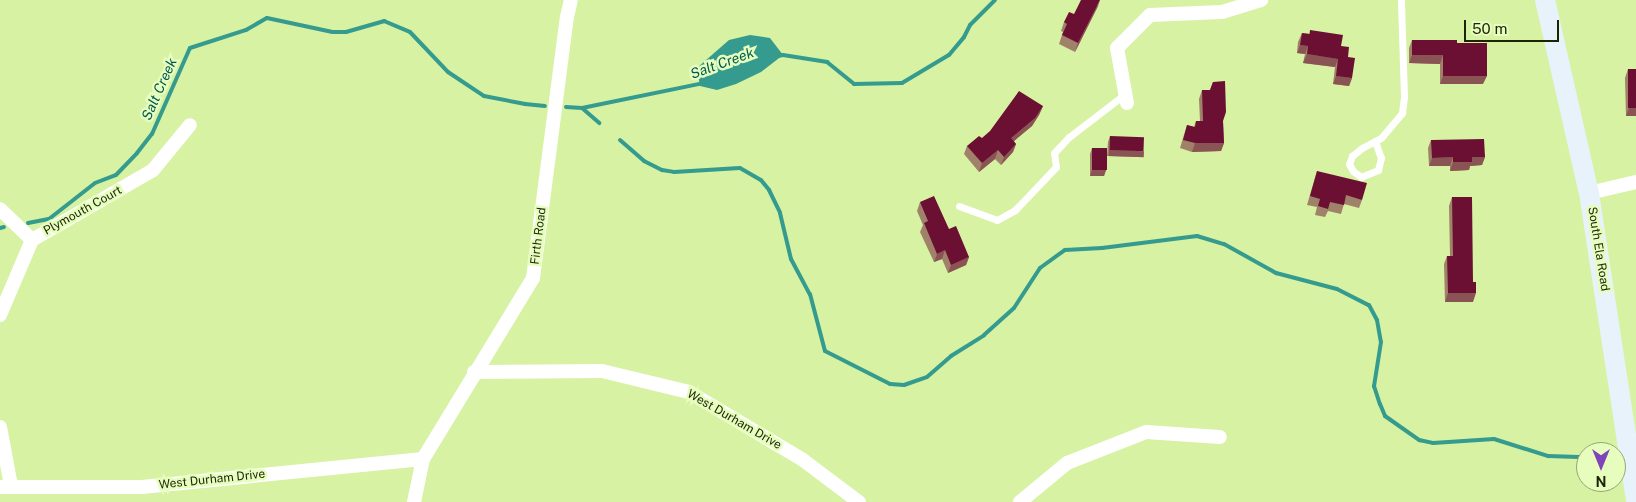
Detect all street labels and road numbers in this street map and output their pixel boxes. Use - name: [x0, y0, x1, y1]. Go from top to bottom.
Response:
- street label: Plymouth Court: [41, 184, 125, 238]
- street label: South Ela Road: [1584, 206, 1612, 292]
- street label: Firth Road: [528, 207, 550, 265]
- street label: West Durham Drive: [684, 387, 784, 453]
- street label: West Durham Drive: [158, 467, 266, 493]

